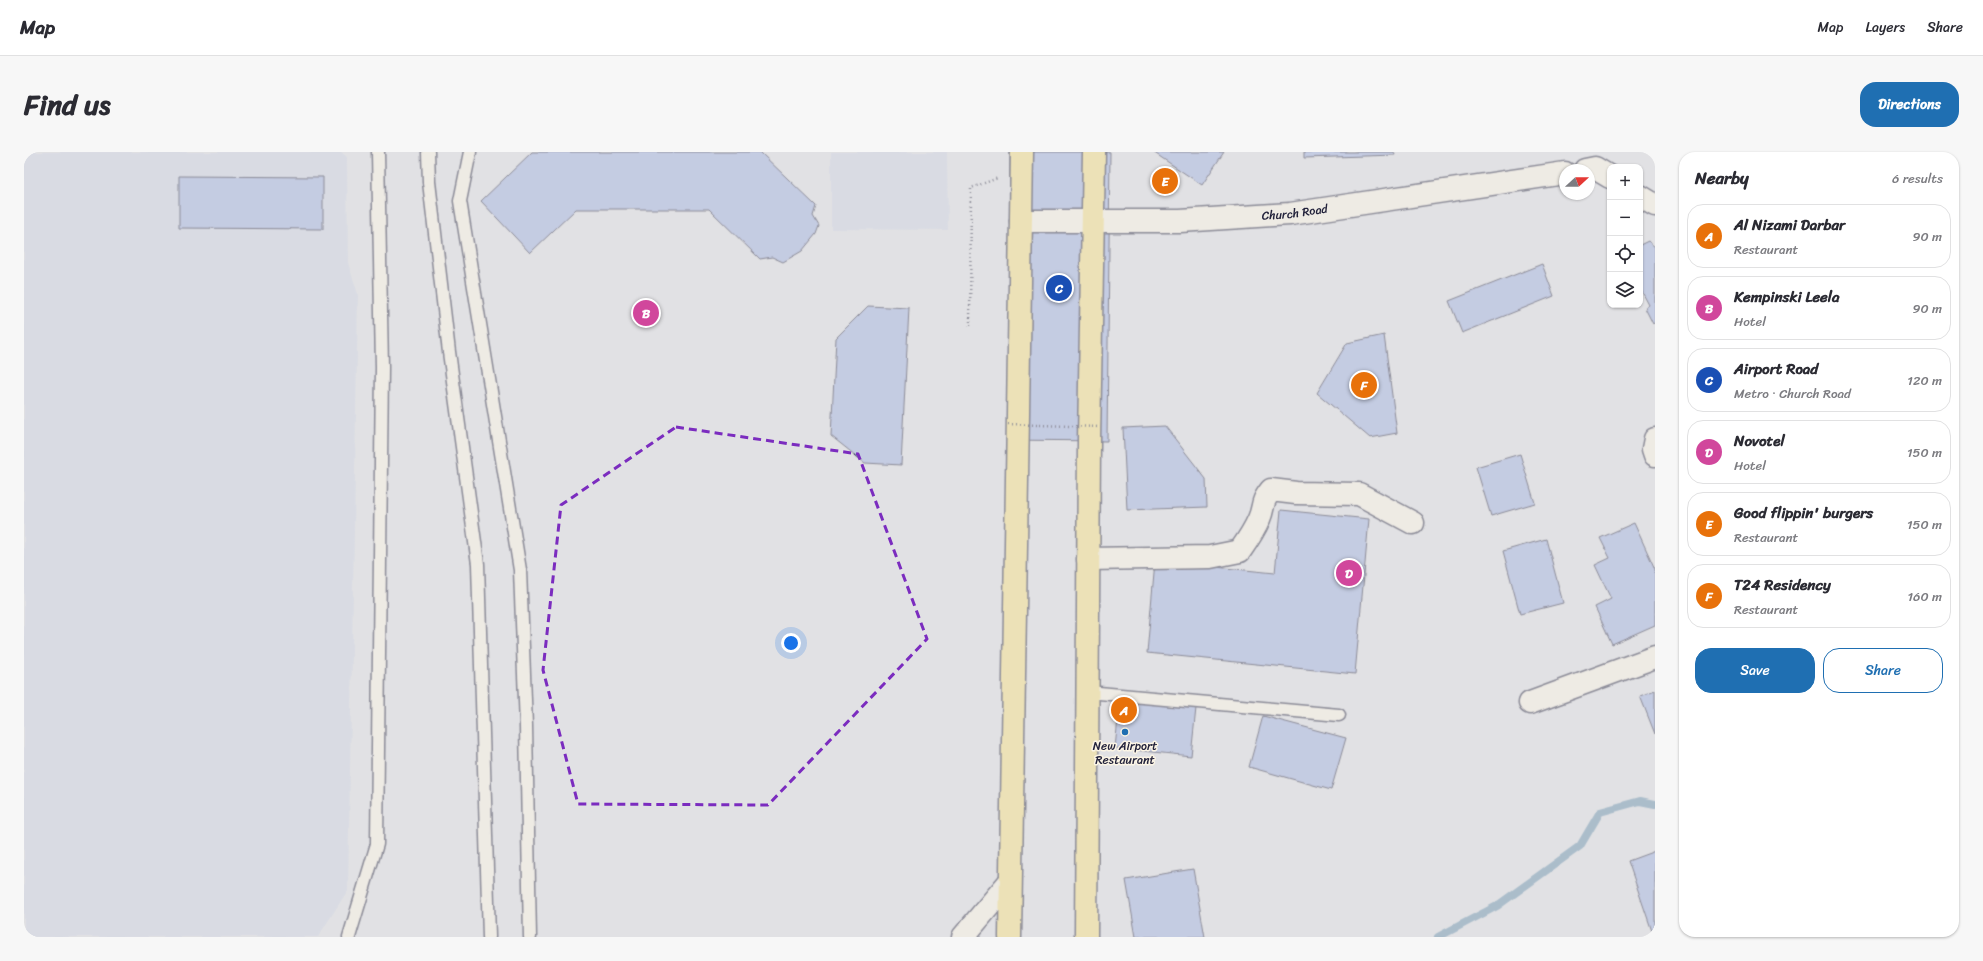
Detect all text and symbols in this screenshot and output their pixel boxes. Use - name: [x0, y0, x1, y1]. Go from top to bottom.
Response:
- text: Map: [20, 11, 55, 44]
- text: Map: [1818, 15, 1843, 40]
- text: Layers: [1865, 15, 1905, 40]
- text: Share: [1927, 15, 1963, 40]
- text: Find us: [24, 80, 111, 129]
- button: Directions: [1860, 82, 1959, 127]
- text: Nearby: [1695, 163, 1749, 193]
- north arrow: [1559, 164, 1595, 200]
- map controls: [1607, 164, 1643, 308]
- button: +: [1607, 164, 1643, 200]
- pin: E: [1152, 166, 1178, 196]
- text: 6 results: [1892, 167, 1943, 190]
- street label: Church Road: [1261, 197, 1330, 227]
- button: −: [1607, 200, 1643, 236]
- text: Al Nizami Darbar: [1734, 212, 1845, 238]
- text: A: [1705, 225, 1713, 248]
- text: 90 m: [1912, 225, 1942, 248]
- button: locate: [1607, 236, 1643, 272]
- text: Restaurant: [1734, 238, 1798, 261]
- button: layers: [1607, 272, 1643, 308]
- pin: C: [1046, 273, 1072, 303]
- text: Kempinski Leela: [1734, 284, 1840, 310]
- text: B: [1705, 297, 1713, 320]
- text: 90 m: [1912, 297, 1942, 320]
- pin: B: [633, 298, 659, 328]
- text: Hotel: [1734, 310, 1766, 333]
- text: Airport Road: [1734, 356, 1818, 382]
- text: C: [1705, 369, 1713, 392]
- text: 120 m: [1907, 369, 1942, 392]
- pin: F: [1351, 370, 1377, 400]
- text: Metro · Church Road: [1734, 382, 1851, 405]
- text: Novotel: [1734, 428, 1785, 454]
- text: D: [1705, 441, 1713, 464]
- text: 150 m: [1907, 441, 1942, 464]
- text: Hotel: [1734, 454, 1766, 477]
- text: Good flippin' burgers: [1734, 500, 1873, 526]
- text: E: [1705, 513, 1713, 536]
- text: 150 m: [1907, 513, 1942, 536]
- text: Restaurant: [1734, 526, 1798, 549]
- pin: D: [1336, 558, 1362, 588]
- text: T24 Residency: [1734, 572, 1831, 598]
- text: F: [1705, 585, 1713, 608]
- text: 160 m: [1907, 585, 1942, 608]
- text: Restaurant: [1734, 598, 1798, 621]
- your location: [781, 633, 801, 653]
- button: Save: [1695, 648, 1815, 693]
- button: Share: [1823, 648, 1943, 693]
- pin: A: [1111, 695, 1137, 725]
- marker: New Airport Restaurant: [1120, 727, 1130, 737]
- place label: New Airport Restaurant: [1093, 735, 1157, 771]

